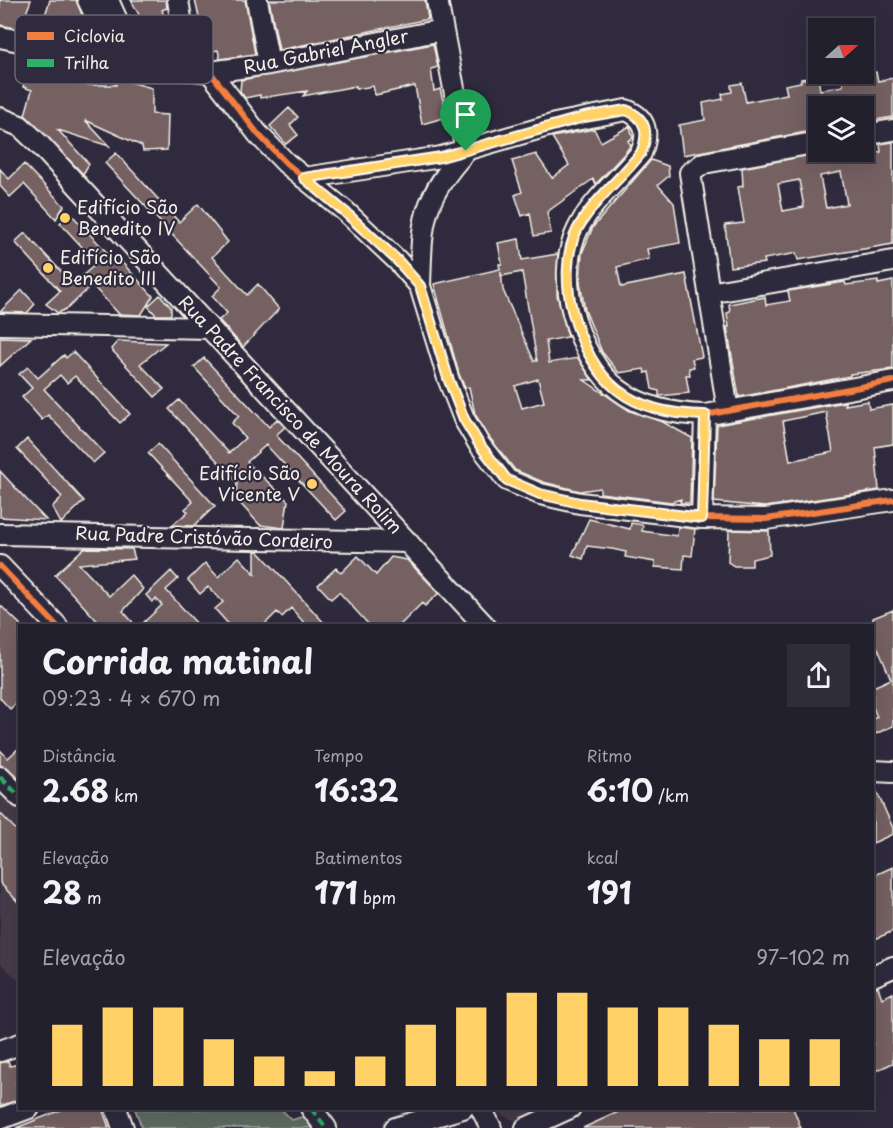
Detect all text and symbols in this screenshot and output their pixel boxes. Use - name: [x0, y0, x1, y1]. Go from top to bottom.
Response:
- legend: [15, 15, 213, 84]
- north arrow: [808, 18, 874, 84]
- map controls: [808, 18, 874, 162]
- street label: Rua Gabriel Angler: [241, 21, 411, 80]
- text: Ciclovia: [64, 23, 125, 47]
- text: Trilha: [64, 50, 109, 74]
- pin: [440, 89, 491, 151]
- button: layers: [808, 96, 874, 162]
- icon: arrive: [449, 98, 482, 131]
- place label: Edifício São Benedito IV: [77, 193, 178, 241]
- marker: Edifício São Benedito IV: [58, 211, 72, 225]
- place label: Edifício São Benedito III: [60, 243, 161, 291]
- marker: Edifício São Benedito III: [41, 261, 55, 275]
- street label: Rua Padre Francisco de Moura Rolim: [173, 289, 409, 539]
- place label: Edifício São Vicente V: [199, 459, 300, 507]
- marker: Edifício São Vicente V: [305, 477, 319, 491]
- street label: Rua Padre Cristóvão Cordeiro: [75, 519, 333, 554]
- text: Corrida matinal: [42, 635, 313, 685]
- button: share: [787, 644, 850, 707]
- text: 09:23 · 4 × 670 m: [42, 683, 220, 713]
- text: Distância: [42, 743, 116, 767]
- text: Tempo: [314, 743, 363, 767]
- text: Ritmo: [587, 743, 632, 767]
- text: 2.68: [42, 767, 109, 812]
- text: 16:32: [314, 767, 399, 812]
- text: 6:10: [587, 767, 653, 812]
- text: km: [109, 783, 138, 807]
- text: /km: [653, 783, 689, 807]
- text: Elevação: [42, 845, 109, 869]
- text: Batimentos: [314, 845, 402, 869]
- text: kcal: [587, 845, 619, 869]
- text: 28: [42, 869, 82, 914]
- text: 171: [314, 869, 358, 914]
- text: 191: [587, 869, 631, 914]
- text: m: [82, 885, 102, 909]
- text: bpm: [358, 885, 396, 909]
- text: Elevação: [42, 942, 126, 972]
- text: 97–102 m: [756, 942, 850, 972]

